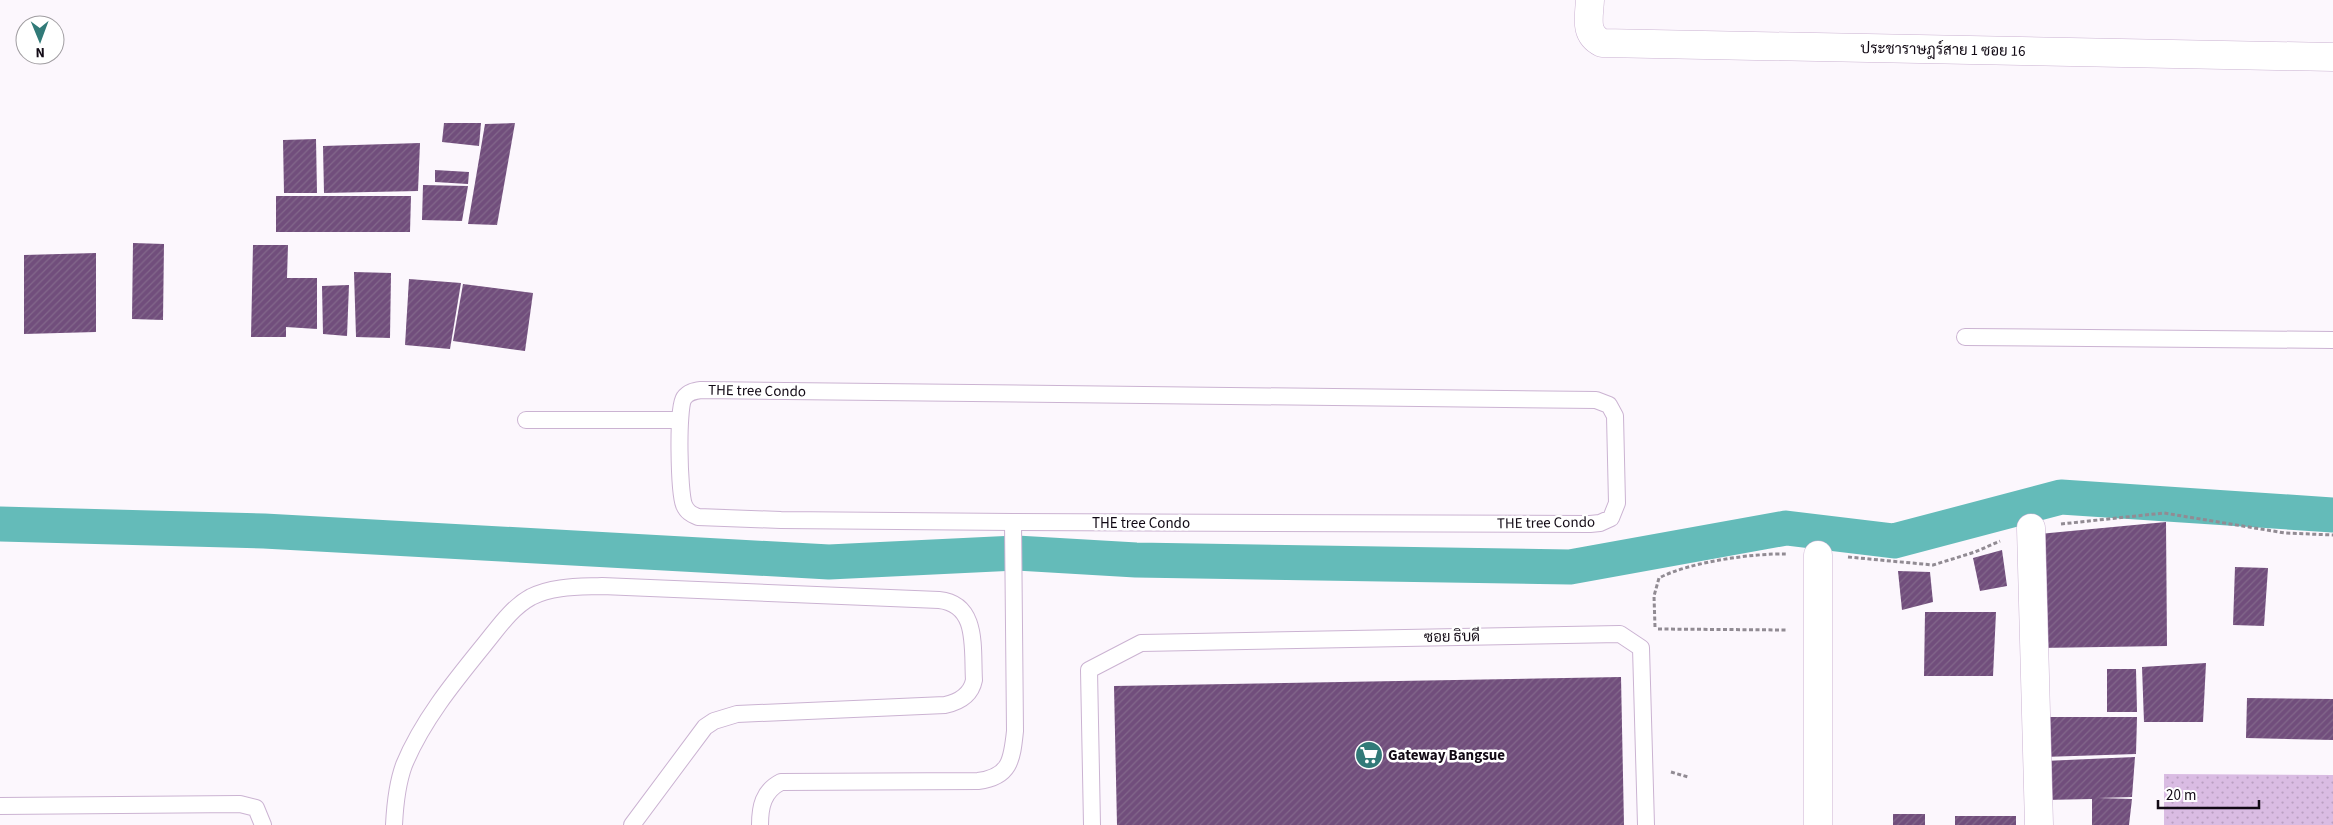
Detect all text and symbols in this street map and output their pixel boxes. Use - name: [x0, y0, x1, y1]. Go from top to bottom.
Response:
- north arrow: [15, 15, 65, 65]
- street label: ประชาราษฎร์สาย 1 ซอย 16: [1860, 38, 2026, 62]
- text: N: [35, 42, 45, 62]
- street label: THE tree Condo: [708, 380, 806, 402]
- street label: THE tree Condo: [1497, 512, 1595, 534]
- street label: THE tree Condo: [1092, 513, 1190, 534]
- street label: ซอย ธิบดี: [1424, 626, 1480, 648]
- supermarket icon: Gateway Bangsue: [1354, 740, 1384, 770]
- place label: Gateway Bangsue: [1388, 745, 1505, 766]
- scale bar: [2158, 778, 2259, 810]
- text: 20 m: [2166, 785, 2196, 806]

